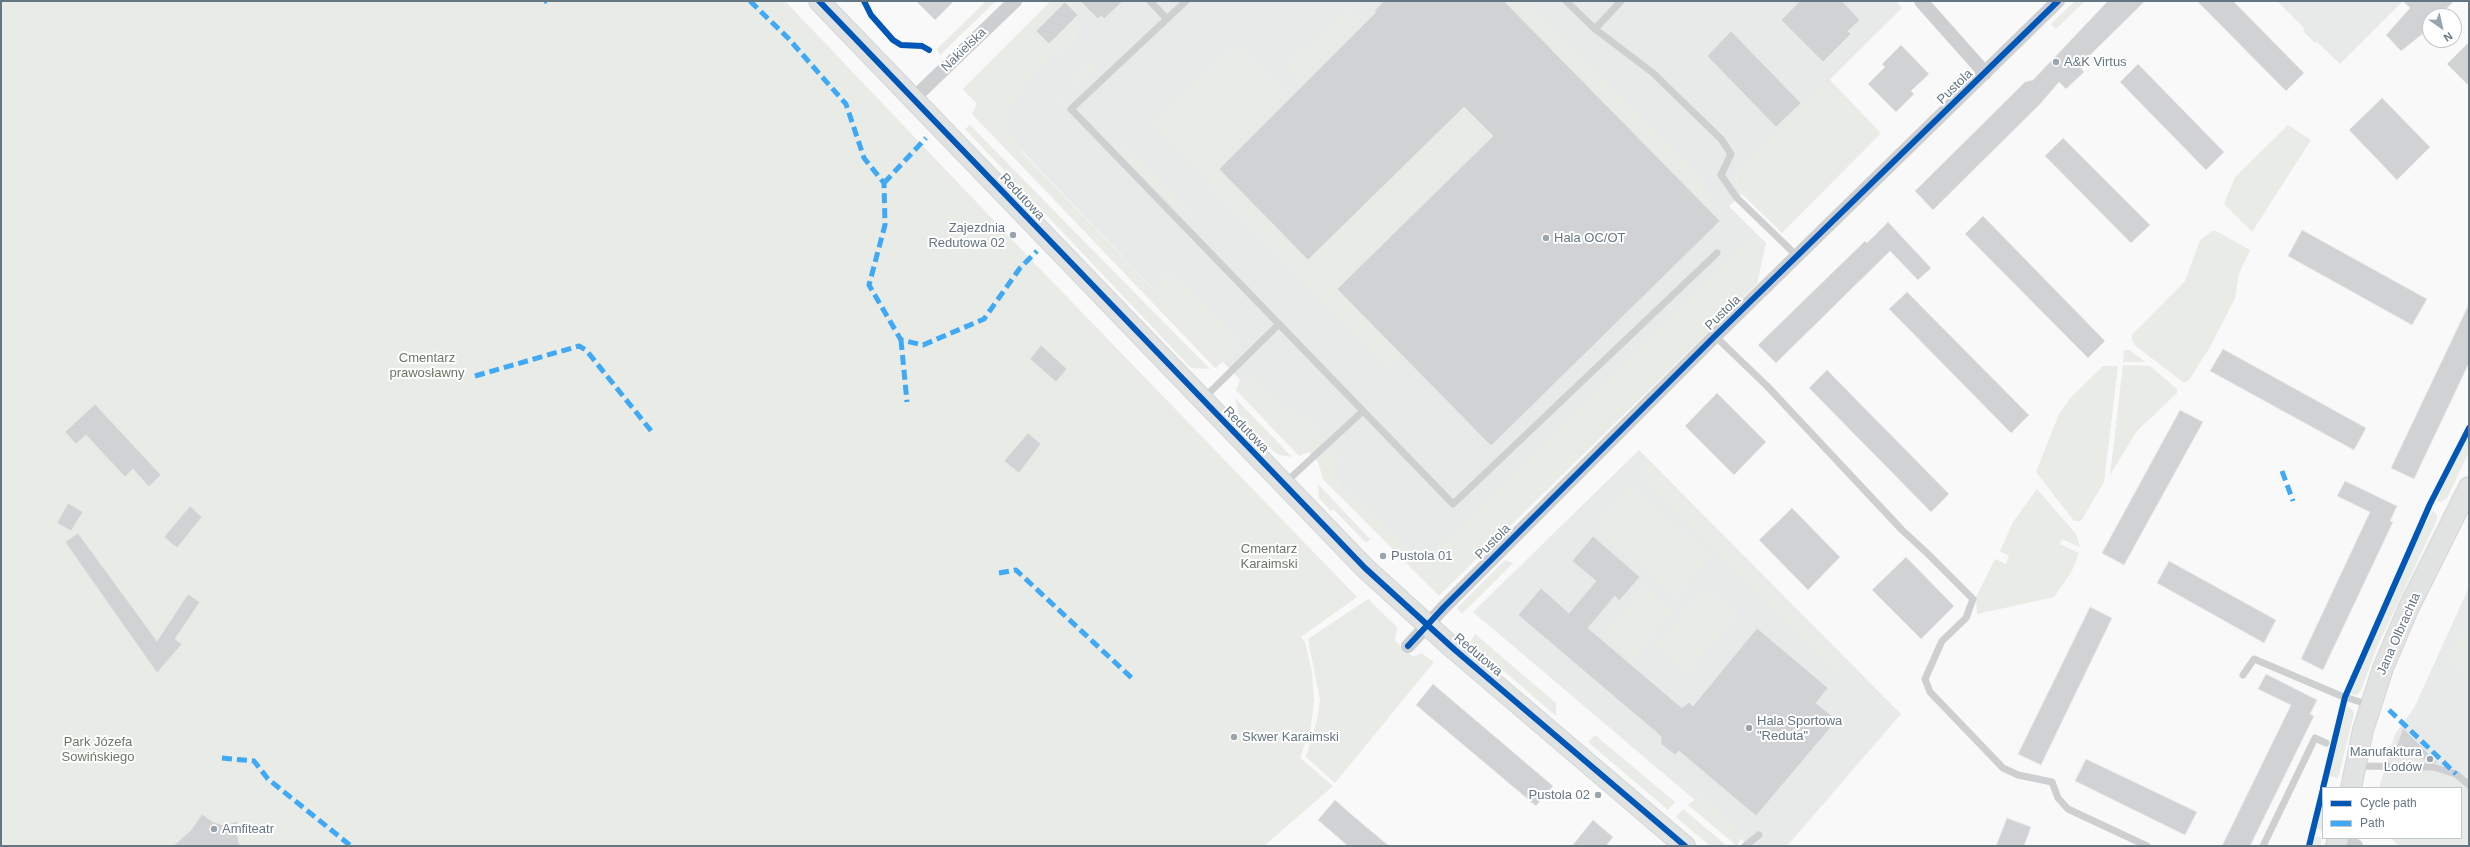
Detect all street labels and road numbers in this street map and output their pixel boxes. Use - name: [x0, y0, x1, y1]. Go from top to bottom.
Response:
- street label: Nakielska: [938, 25, 990, 75]
- street label: Pustola: [1934, 66, 1976, 108]
- street label: Redutowa: [996, 170, 1048, 224]
- street label: Pustola: [1702, 292, 1744, 334]
- street label: Redutowa: [1220, 404, 1272, 456]
- street label: Pustola: [1472, 521, 1514, 563]
- street label: Jana Olbrachta: [2374, 591, 2424, 677]
- street label: Redutowa: [1451, 630, 1505, 680]

